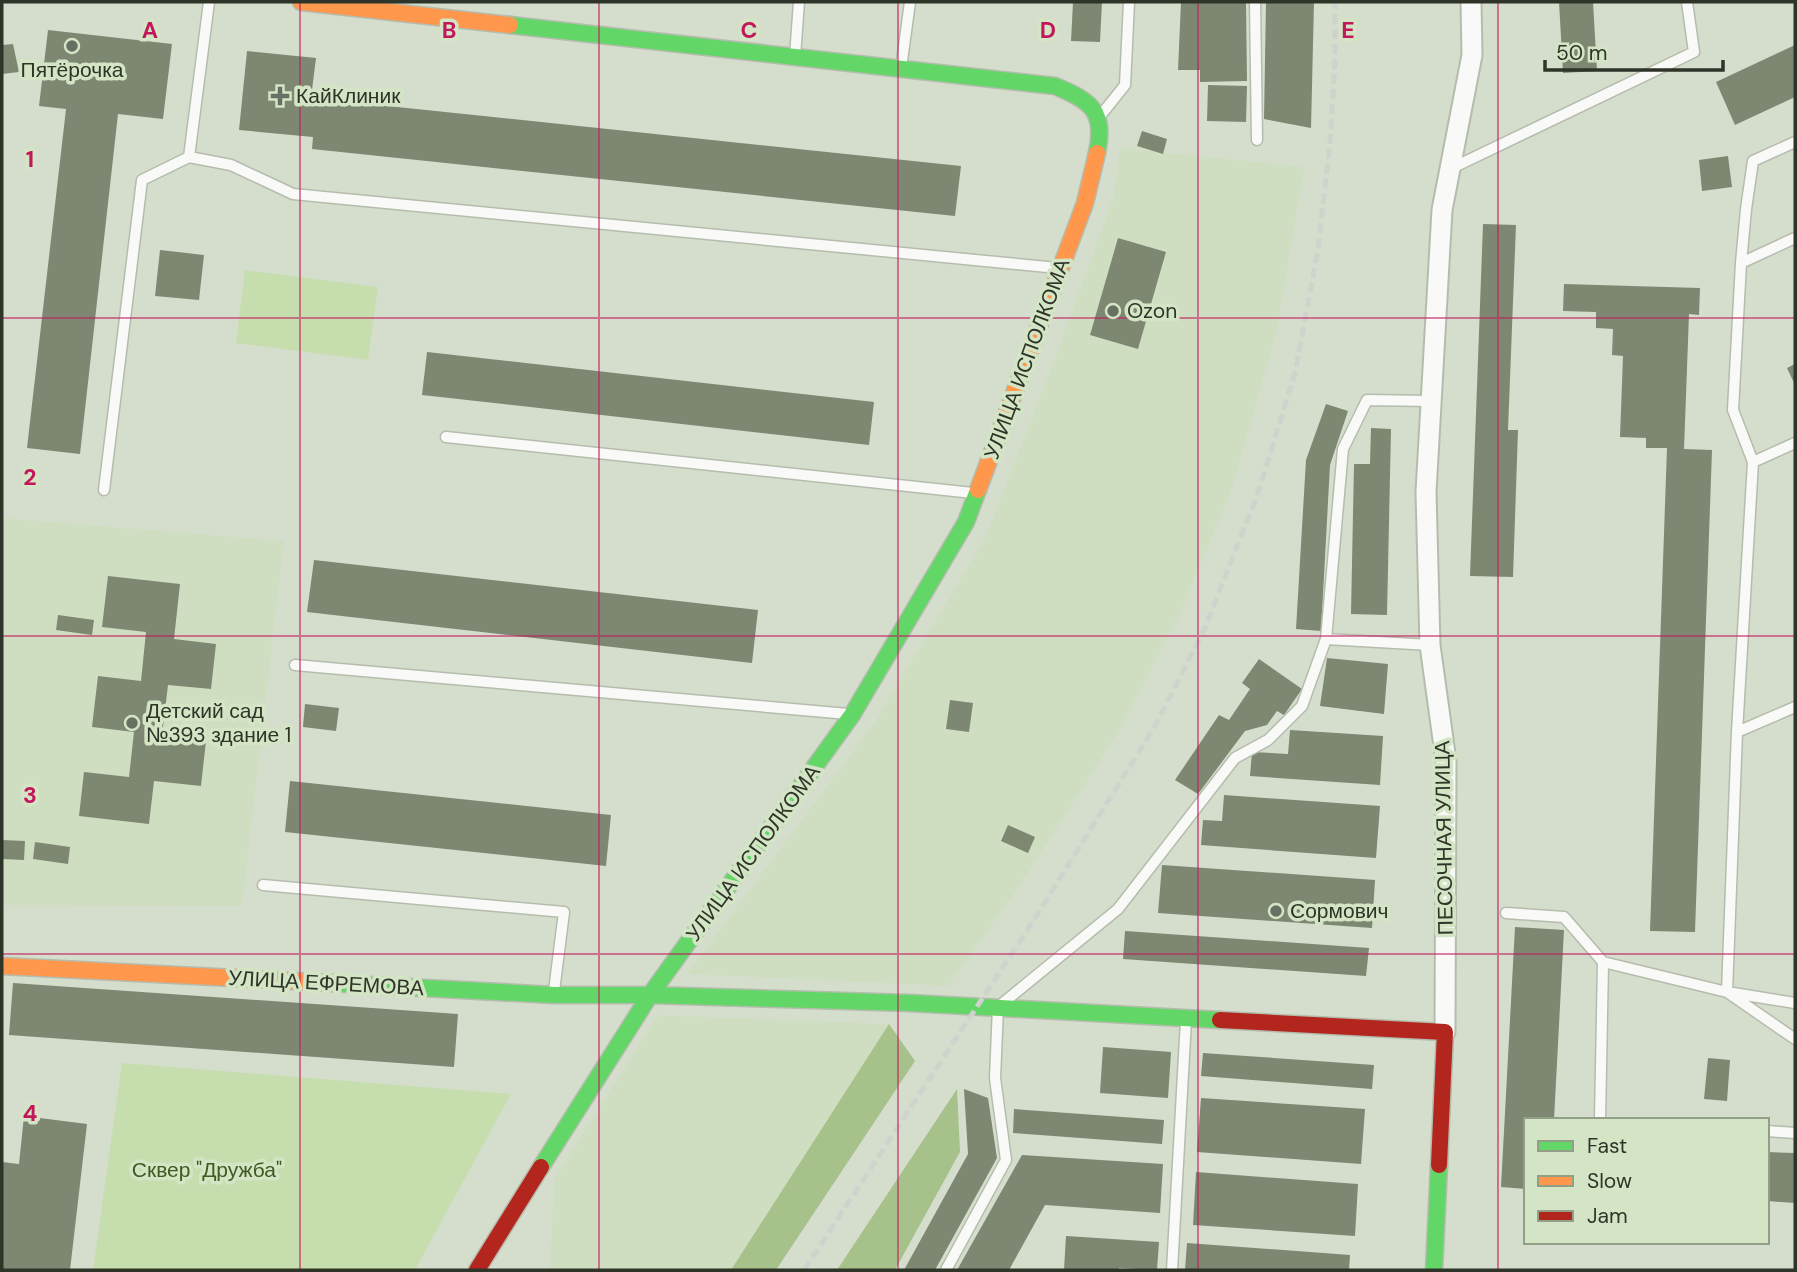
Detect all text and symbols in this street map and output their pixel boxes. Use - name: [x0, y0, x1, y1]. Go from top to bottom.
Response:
- text: A: [142, 15, 158, 45]
- text: B: [442, 15, 456, 45]
- text: C: [741, 15, 757, 45]
- text: D: [1040, 15, 1056, 45]
- text: E: [1341, 15, 1355, 45]
- scale bar: [1545, 28, 1724, 72]
- marker: Пятёрочка: [64, 38, 80, 54]
- text: 50 m: [1556, 39, 1607, 67]
- place label: Пятёрочка: [21, 56, 124, 84]
- place label: КайКлиник: [296, 82, 401, 110]
- marker: КайКлиник: [270, 86, 290, 106]
- text: 1: [26, 144, 34, 174]
- street label: УЛИЦА ИСПОЛКОМА: [978, 255, 1076, 463]
- place label: Ozon: [1127, 297, 1177, 325]
- marker: Ozon: [1105, 303, 1121, 319]
- text: 2: [23, 462, 37, 492]
- place label: Детский сад №393 здание 1: [146, 697, 291, 749]
- marker: Детский сад №393 здание 1: [124, 715, 140, 731]
- street label: ПЕСОЧНАЯ УЛИЦА: [1428, 740, 1460, 936]
- street label: УЛИЦА ИСПОЛКОМА: [679, 759, 827, 947]
- text: 3: [23, 780, 37, 810]
- place label: Сормович: [1290, 897, 1388, 925]
- marker: Сормович: [1268, 903, 1284, 919]
- street label: УЛИЦА ЕФРЕМОВА: [228, 964, 424, 1002]
- text: 4: [23, 1098, 38, 1128]
- legend: [1524, 1118, 1769, 1244]
- text: Fast: [1587, 1132, 1627, 1160]
- park label: Сквер "Дружба": [132, 1156, 282, 1184]
- text: Slow: [1587, 1167, 1632, 1195]
- text: Jam: [1587, 1202, 1628, 1230]

